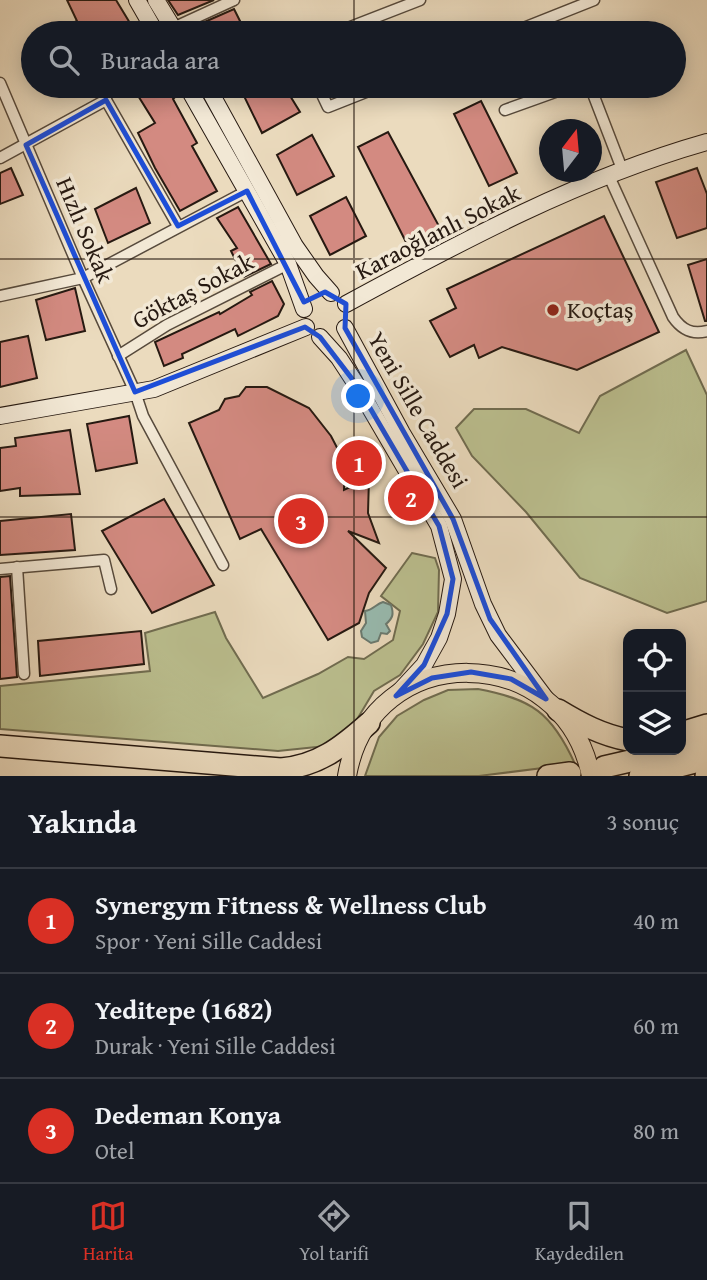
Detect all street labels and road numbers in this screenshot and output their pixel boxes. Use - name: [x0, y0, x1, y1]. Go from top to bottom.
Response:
- street label: Hızlı Sokak: [48, 172, 124, 289]
- street label: Karaoğlanlı Sokak: [349, 175, 527, 288]
- street label: Göktaş Sokak: [126, 244, 260, 337]
- street label: Yeni Sille Caddesi: [359, 325, 478, 495]

